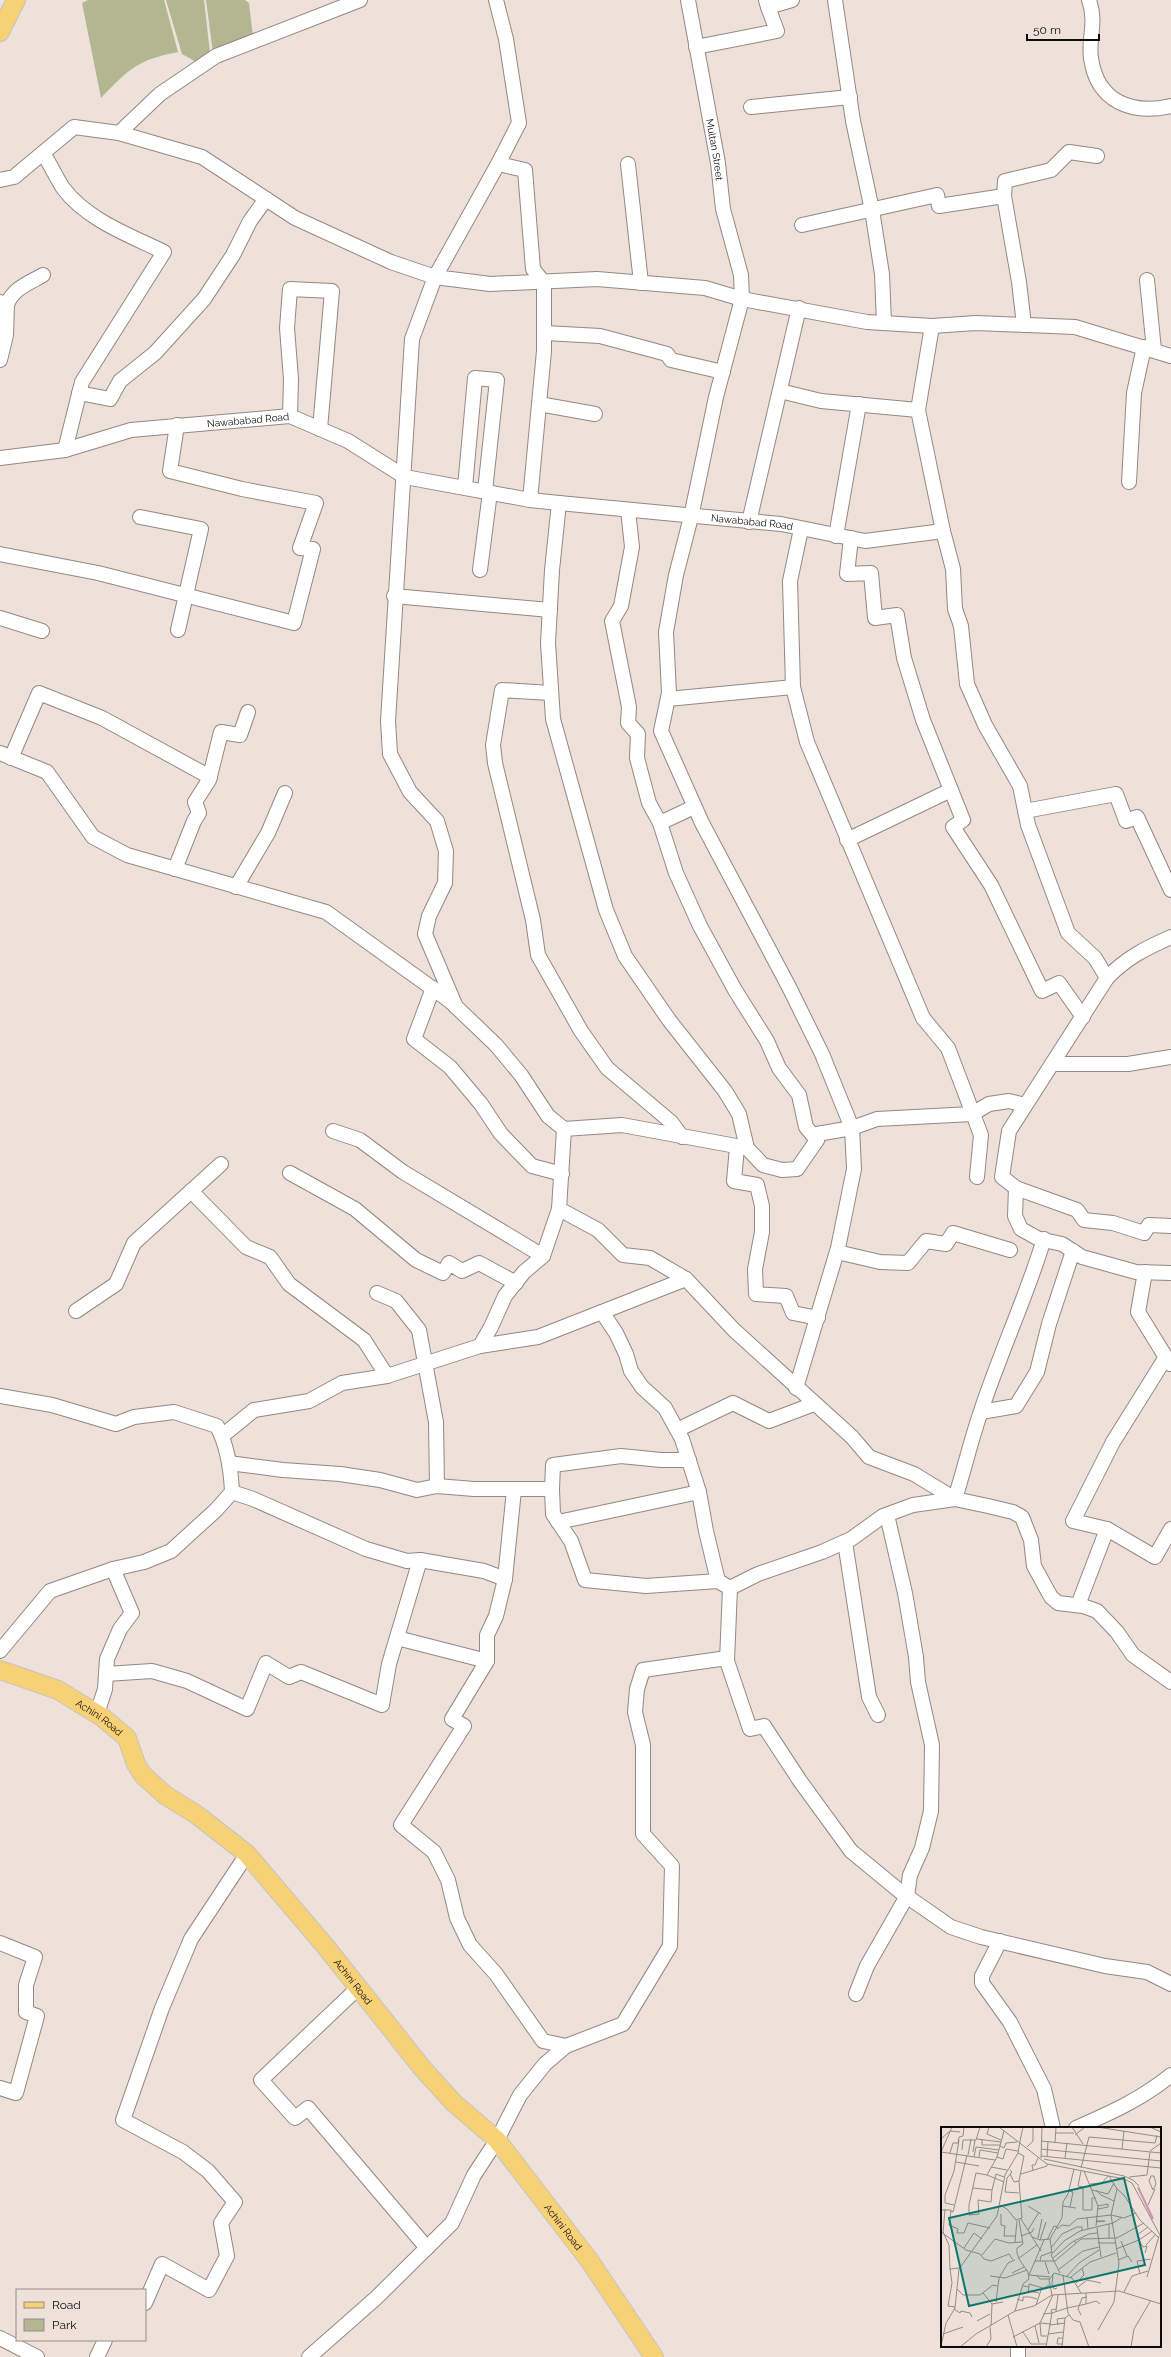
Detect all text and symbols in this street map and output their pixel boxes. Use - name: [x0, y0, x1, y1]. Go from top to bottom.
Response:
- scale bar: [1027, 16, 1099, 42]
- text: 50 m: [1033, 23, 1061, 37]
- street label: Multan Street: [704, 118, 725, 182]
- street label: Nawababad Road: [207, 411, 290, 429]
- street label: Nawababad Road: [711, 512, 794, 532]
- street label: Achini Road: [74, 1697, 125, 1738]
- street label: Achini Road: [332, 1957, 374, 2007]
- inset map: [941, 2127, 1161, 2347]
- street label: Achini Road: [542, 2202, 584, 2252]
- legend: [16, 2289, 146, 2341]
- text: Road: [52, 2298, 81, 2312]
- text: Park: [52, 2318, 77, 2332]

